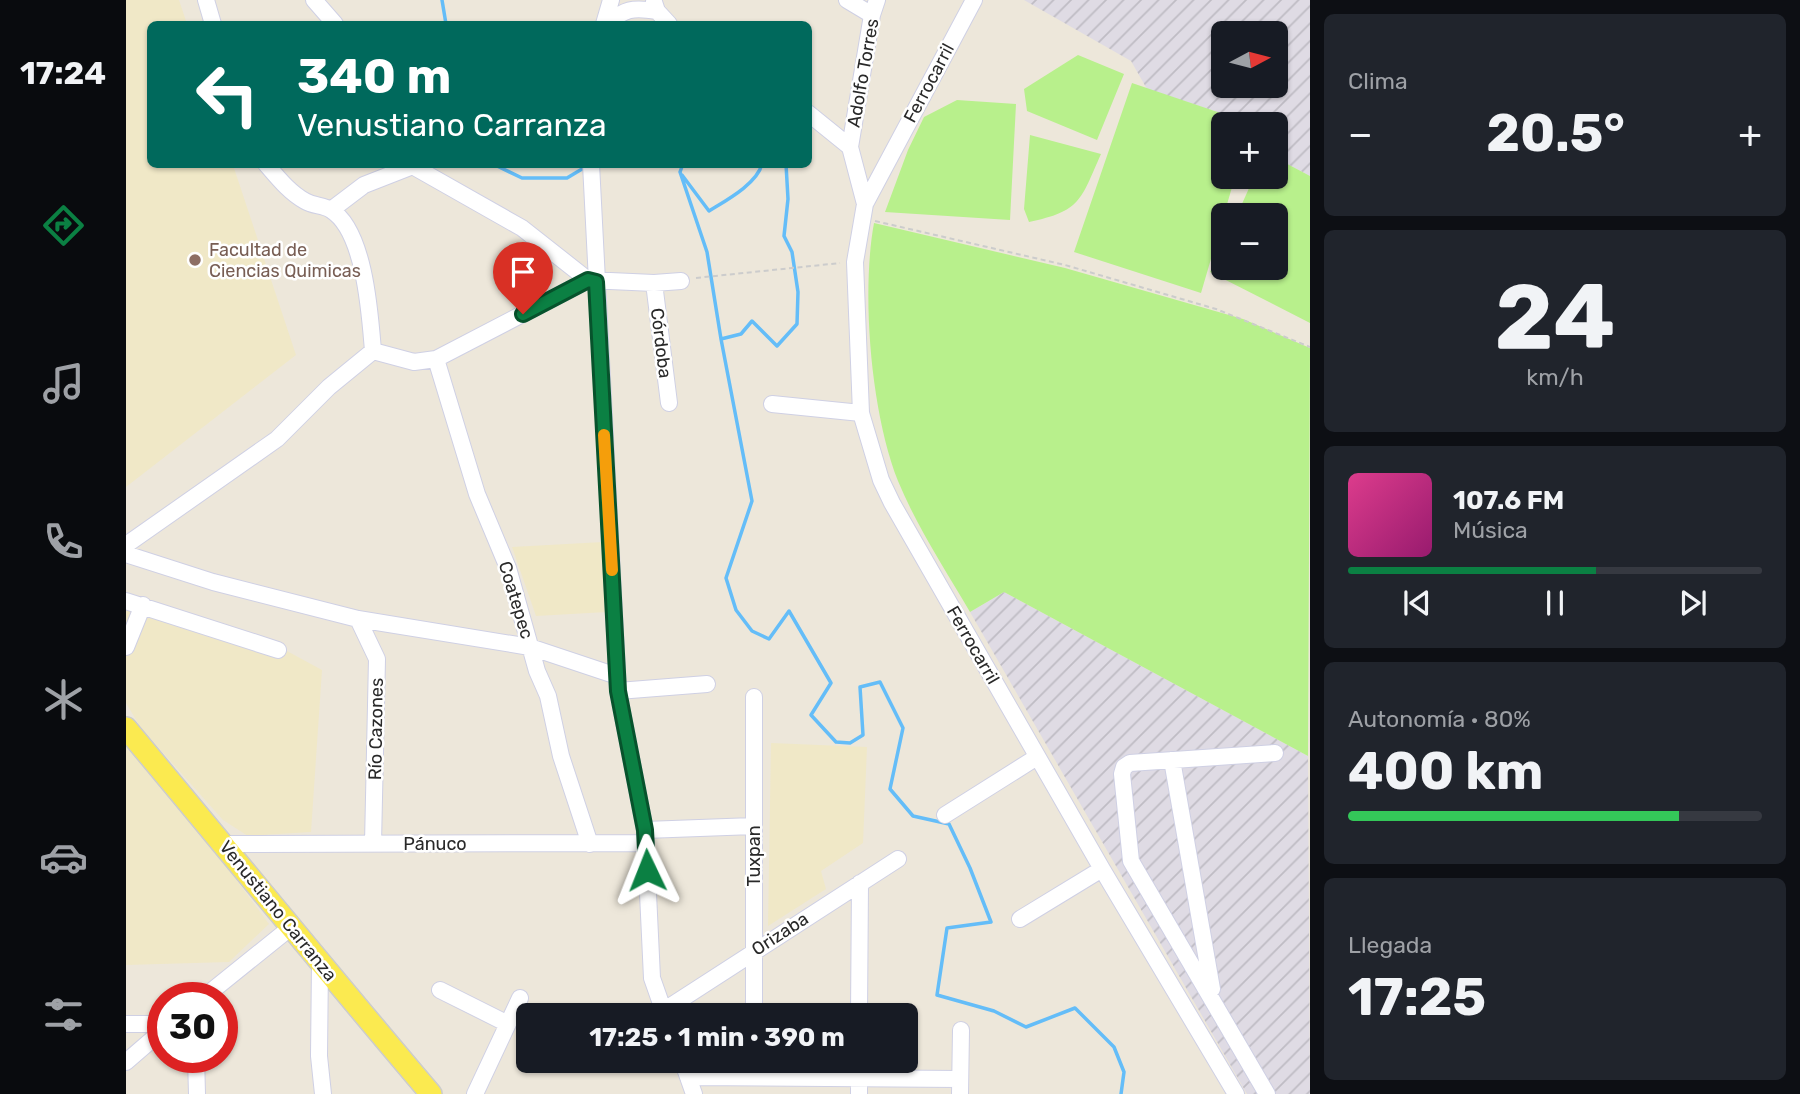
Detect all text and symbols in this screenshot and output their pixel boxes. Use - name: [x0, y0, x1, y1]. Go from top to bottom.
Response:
- street label: Adolfo Torres: [843, 17, 883, 129]
- north arrow: [1211, 21, 1288, 98]
- map controls: [1211, 21, 1288, 280]
- street label: Ferrocarril: [899, 40, 959, 126]
- text: 340 m: [297, 47, 451, 105]
- icon: left: [182, 49, 273, 140]
- text: 17:24: [20, 54, 106, 92]
- text: Clima: [1348, 67, 1408, 95]
- text: 20.5°: [1486, 102, 1625, 164]
- text: Venustiano Carranza: [297, 106, 607, 144]
- text: −: [1348, 111, 1373, 157]
- text: +: [1738, 111, 1762, 157]
- button: +: [1211, 112, 1288, 189]
- icon: directions: [39, 201, 88, 250]
- button: −: [1211, 203, 1288, 280]
- place label: Facultad de Ciencias Quimicas: [209, 239, 361, 282]
- pin: [493, 242, 553, 314]
- marker: Facultad de Ciencias Quimicas: [187, 252, 203, 268]
- icon: arrive: [504, 253, 542, 291]
- text: 24: [1495, 263, 1615, 371]
- street label: Córdoba: [646, 307, 676, 379]
- icon: music: [39, 359, 88, 408]
- text: km/h: [1526, 363, 1584, 391]
- text: 107.6 FM: [1453, 485, 1564, 516]
- text: Música: [1453, 516, 1528, 544]
- icon: phone: [39, 517, 88, 566]
- street label: Coatepec: [494, 559, 538, 642]
- icon: previous: [1398, 584, 1436, 622]
- icon: pause: [1536, 584, 1574, 622]
- icon: next: [1674, 584, 1712, 622]
- street label: Ferrocarril: [942, 602, 1004, 688]
- icon: climate: [39, 675, 88, 724]
- street label: Río Cazones: [364, 678, 388, 780]
- text: Autonomía · 80%: [1348, 705, 1531, 733]
- text: 400 km: [1348, 740, 1543, 802]
- street label: Tuxpan: [743, 825, 765, 887]
- icon: car: [39, 833, 88, 882]
- street label: Pánuco: [403, 833, 467, 855]
- position arrow: [610, 833, 684, 907]
- street label: Venustiano Carranza: [215, 836, 341, 986]
- street label: Orizaba: [748, 908, 812, 960]
- text: Llegada: [1348, 931, 1432, 959]
- text: 17:25: [1348, 966, 1486, 1028]
- speed limit sign: 30: [147, 982, 238, 1073]
- icon: filters: [39, 990, 88, 1039]
- text: 17:25 · 1 min · 390 m: [589, 1022, 845, 1053]

